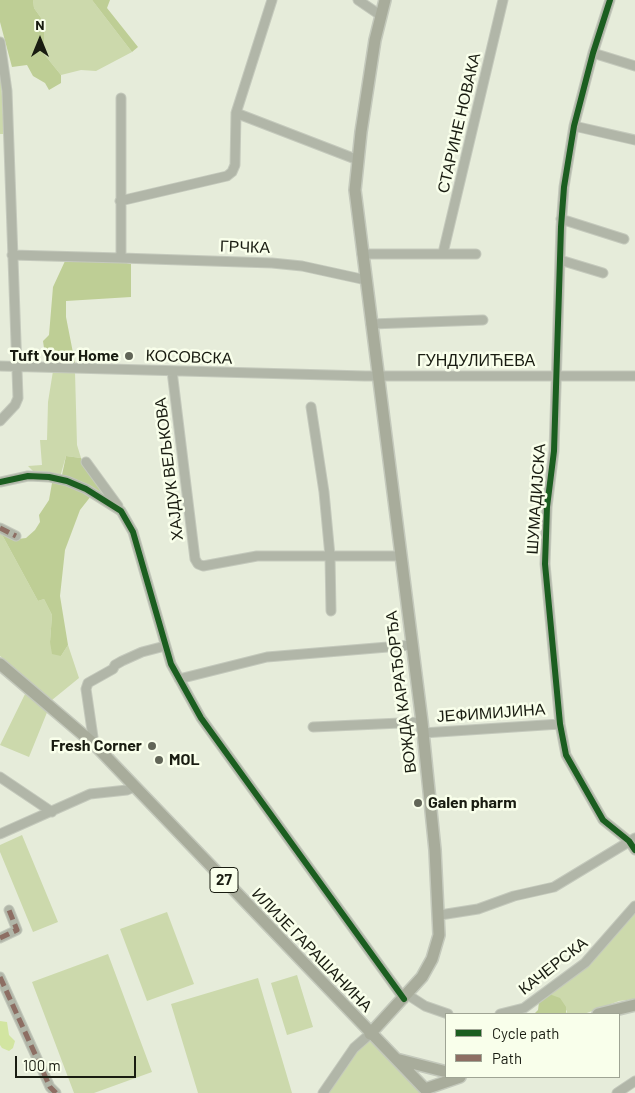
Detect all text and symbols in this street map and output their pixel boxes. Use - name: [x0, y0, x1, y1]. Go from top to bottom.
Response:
- north arrow: [15, 15, 65, 65]
- text: N: [35, 16, 45, 33]
- street label: СТАРИНЕ НОВАКА: [434, 51, 484, 195]
- street label: ГРЧКА: [220, 237, 270, 257]
- place label: Tuft Your Home: [10, 346, 119, 366]
- street label: КОСОВСКА: [145, 346, 233, 368]
- marker: Tuft Your Home: [123, 350, 135, 362]
- street label: ГУНДУЛИЋЕВА: [417, 351, 535, 371]
- street label: ХАЈДУК ВЕЉКОВА: [151, 397, 187, 541]
- street label: ШУМАДИЈСКА: [523, 443, 549, 555]
- street label: ВОЖДА КАРАЂОРЂА: [382, 610, 420, 774]
- street label: ЈЕФИМИЈИНА: [436, 700, 546, 726]
- place label: Fresh Corner: [51, 736, 142, 756]
- marker: Fresh Corner: [146, 740, 158, 752]
- place label: MOL: [169, 750, 200, 770]
- marker: MOL: [153, 754, 165, 766]
- place label: Galen pharm: [428, 793, 517, 813]
- marker: Galen pharm: [412, 797, 424, 809]
- road number: 27: [210, 868, 238, 892]
- street label: ИЛИЈЕ ГАРАШАНИНА: [248, 884, 376, 1016]
- street label: КАЧЕРСКА: [515, 933, 591, 999]
- legend: [445, 1013, 620, 1078]
- text: Cycle path: [492, 1024, 559, 1042]
- scale bar: [18, 1046, 139, 1078]
- text: Path: [492, 1049, 522, 1067]
- text: 100 m: [23, 1056, 61, 1074]

